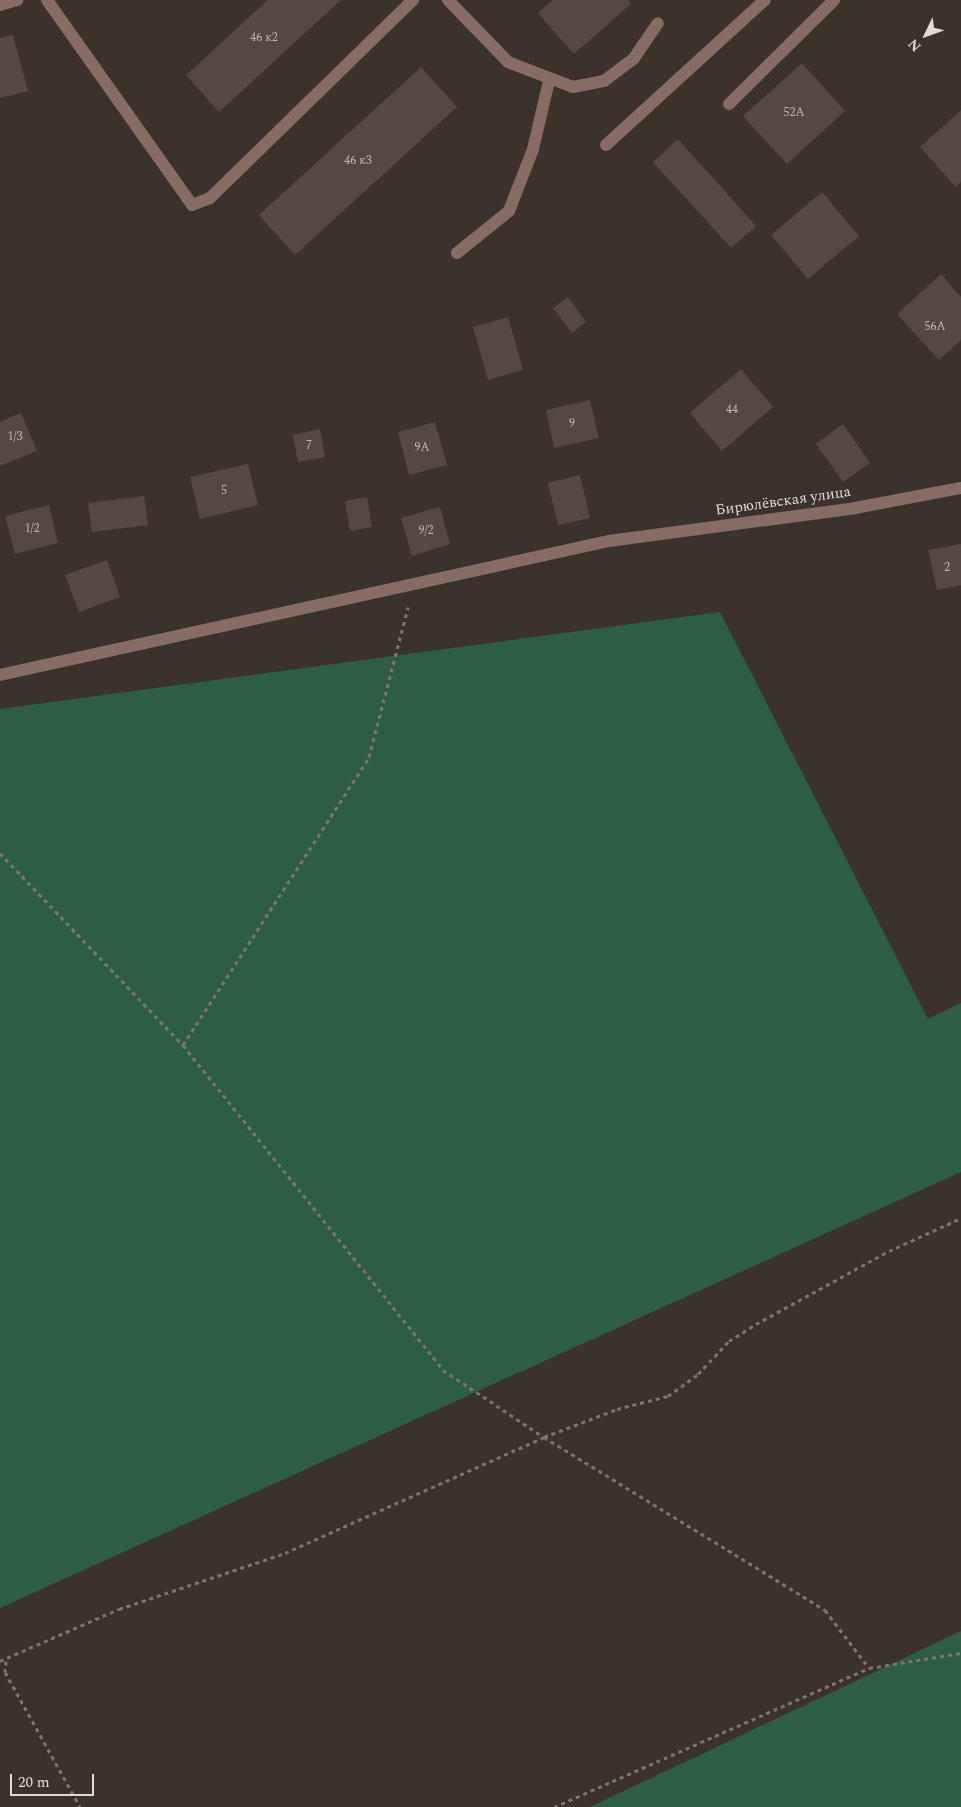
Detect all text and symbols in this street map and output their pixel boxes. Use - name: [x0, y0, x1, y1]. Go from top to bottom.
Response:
- north arrow: [901, 10, 951, 60]
- house number: 46 к2: [250, 31, 278, 45]
- text: N: [903, 34, 926, 57]
- house number: 52А: [784, 106, 804, 120]
- house number: 46 к3: [344, 154, 372, 168]
- house number: 56А: [925, 320, 945, 334]
- house number: 44: [726, 403, 738, 417]
- house number: 9: [569, 417, 575, 431]
- house number: 1/3: [8, 430, 22, 444]
- house number: 7: [306, 439, 312, 453]
- house number: 9А: [415, 441, 429, 455]
- street label: Бирюлёвская улица: [714, 483, 852, 519]
- house number: 5: [221, 484, 227, 498]
- house number: 1/2: [25, 522, 39, 536]
- house number: 9/2: [419, 524, 433, 538]
- house number: 2: [944, 561, 950, 575]
- scale bar: [12, 1764, 96, 1796]
- text: 20 m: [18, 1771, 50, 1794]

